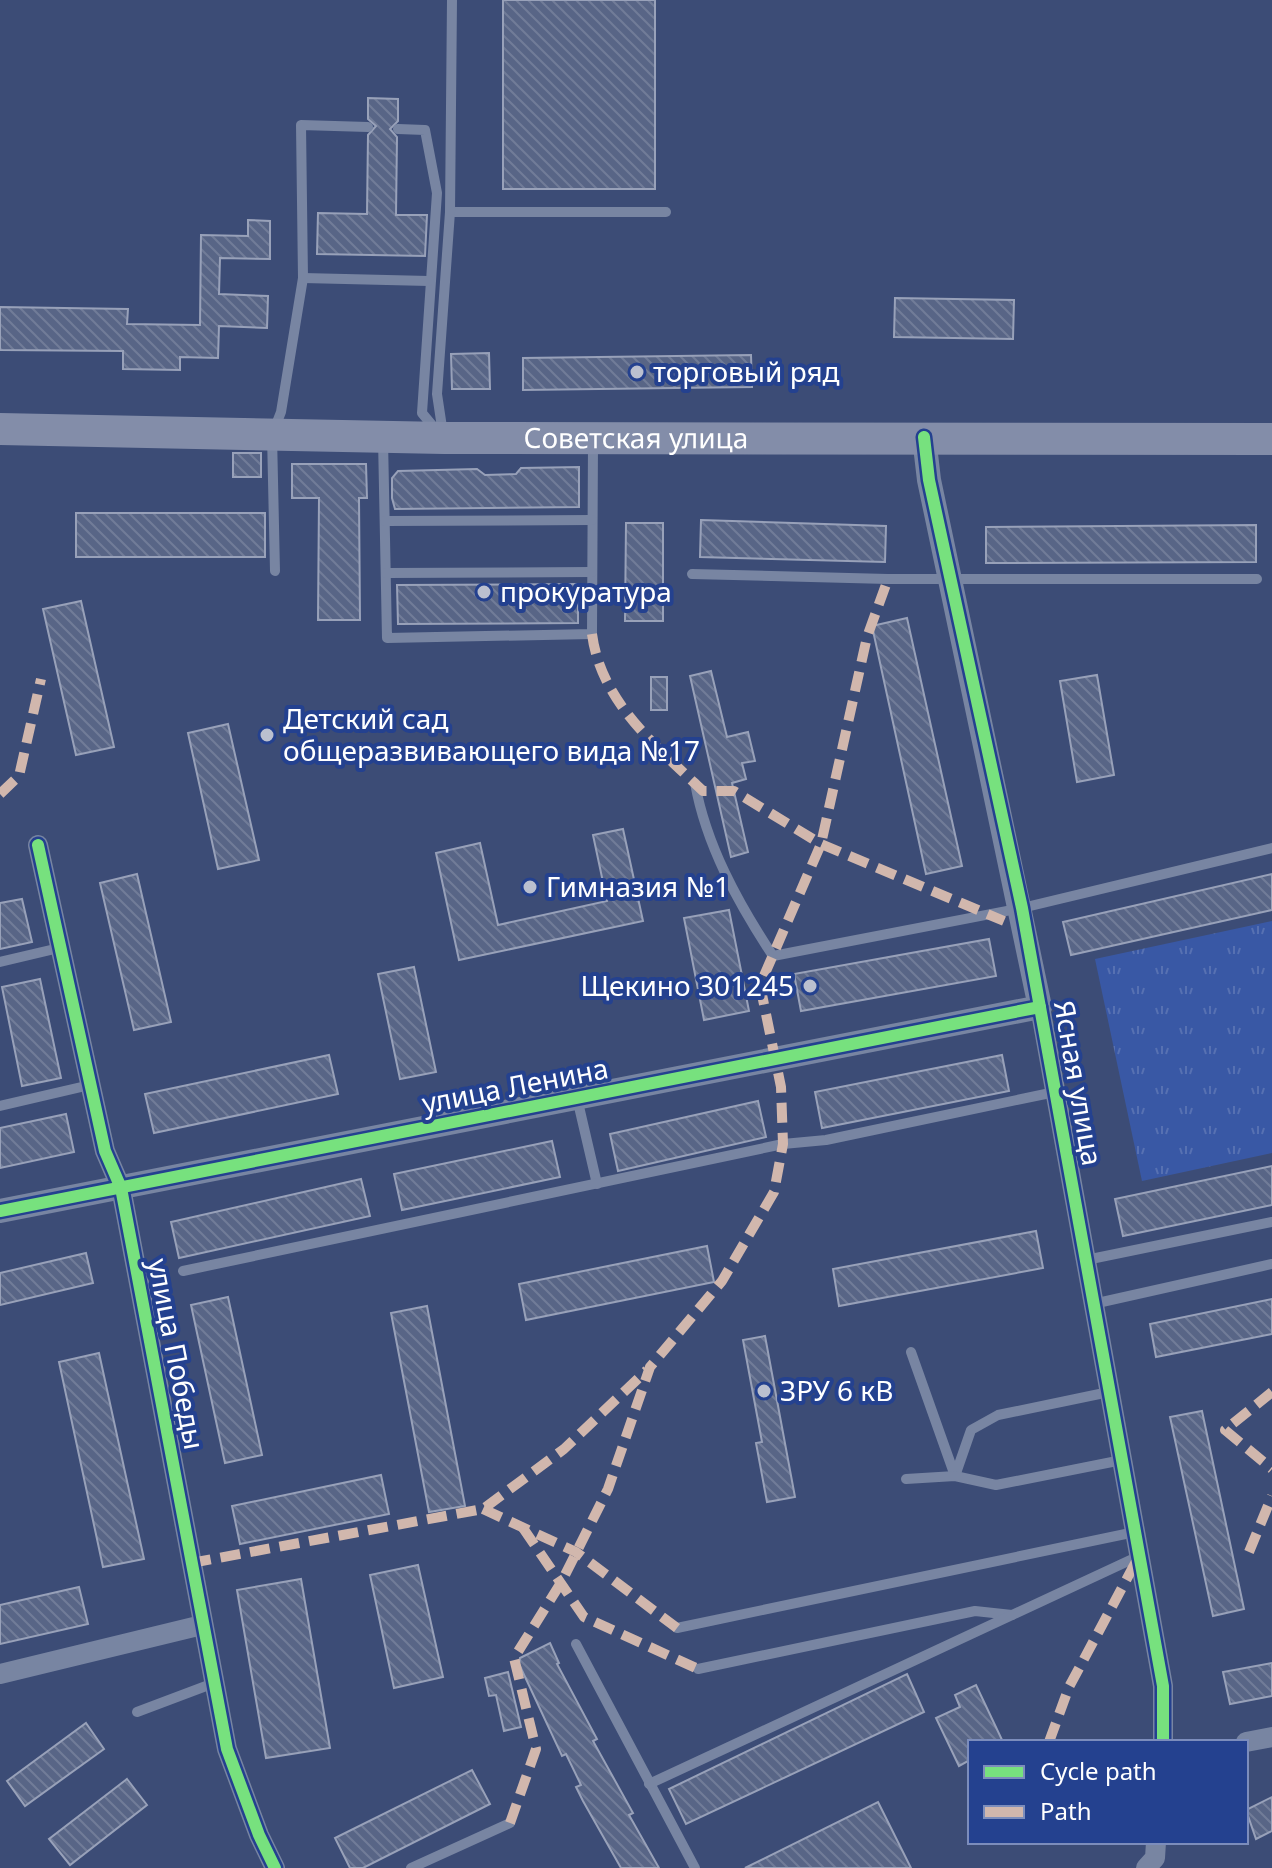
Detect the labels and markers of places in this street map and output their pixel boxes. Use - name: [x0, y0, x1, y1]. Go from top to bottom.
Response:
- place label: торговый ряд: [653, 352, 840, 390]
- marker: торговый ряд: [628, 363, 646, 381]
- place label: прокуратура: [500, 572, 672, 610]
- marker: прокуратура: [475, 583, 493, 601]
- place label: Детский сад общеразвивающего вида №17: [283, 699, 700, 769]
- marker: Детский сад общеразвивающего вида №17: [258, 726, 276, 744]
- place label: Гимназия №1: [546, 867, 730, 905]
- marker: Гимназия №1: [521, 878, 539, 896]
- place label: Щекино 301245: [580, 966, 794, 1004]
- marker: Щекино 301245: [801, 977, 819, 995]
- place label: ЗРУ 6 кВ: [780, 1371, 893, 1409]
- marker: ЗРУ 6 кВ: [755, 1382, 773, 1400]

